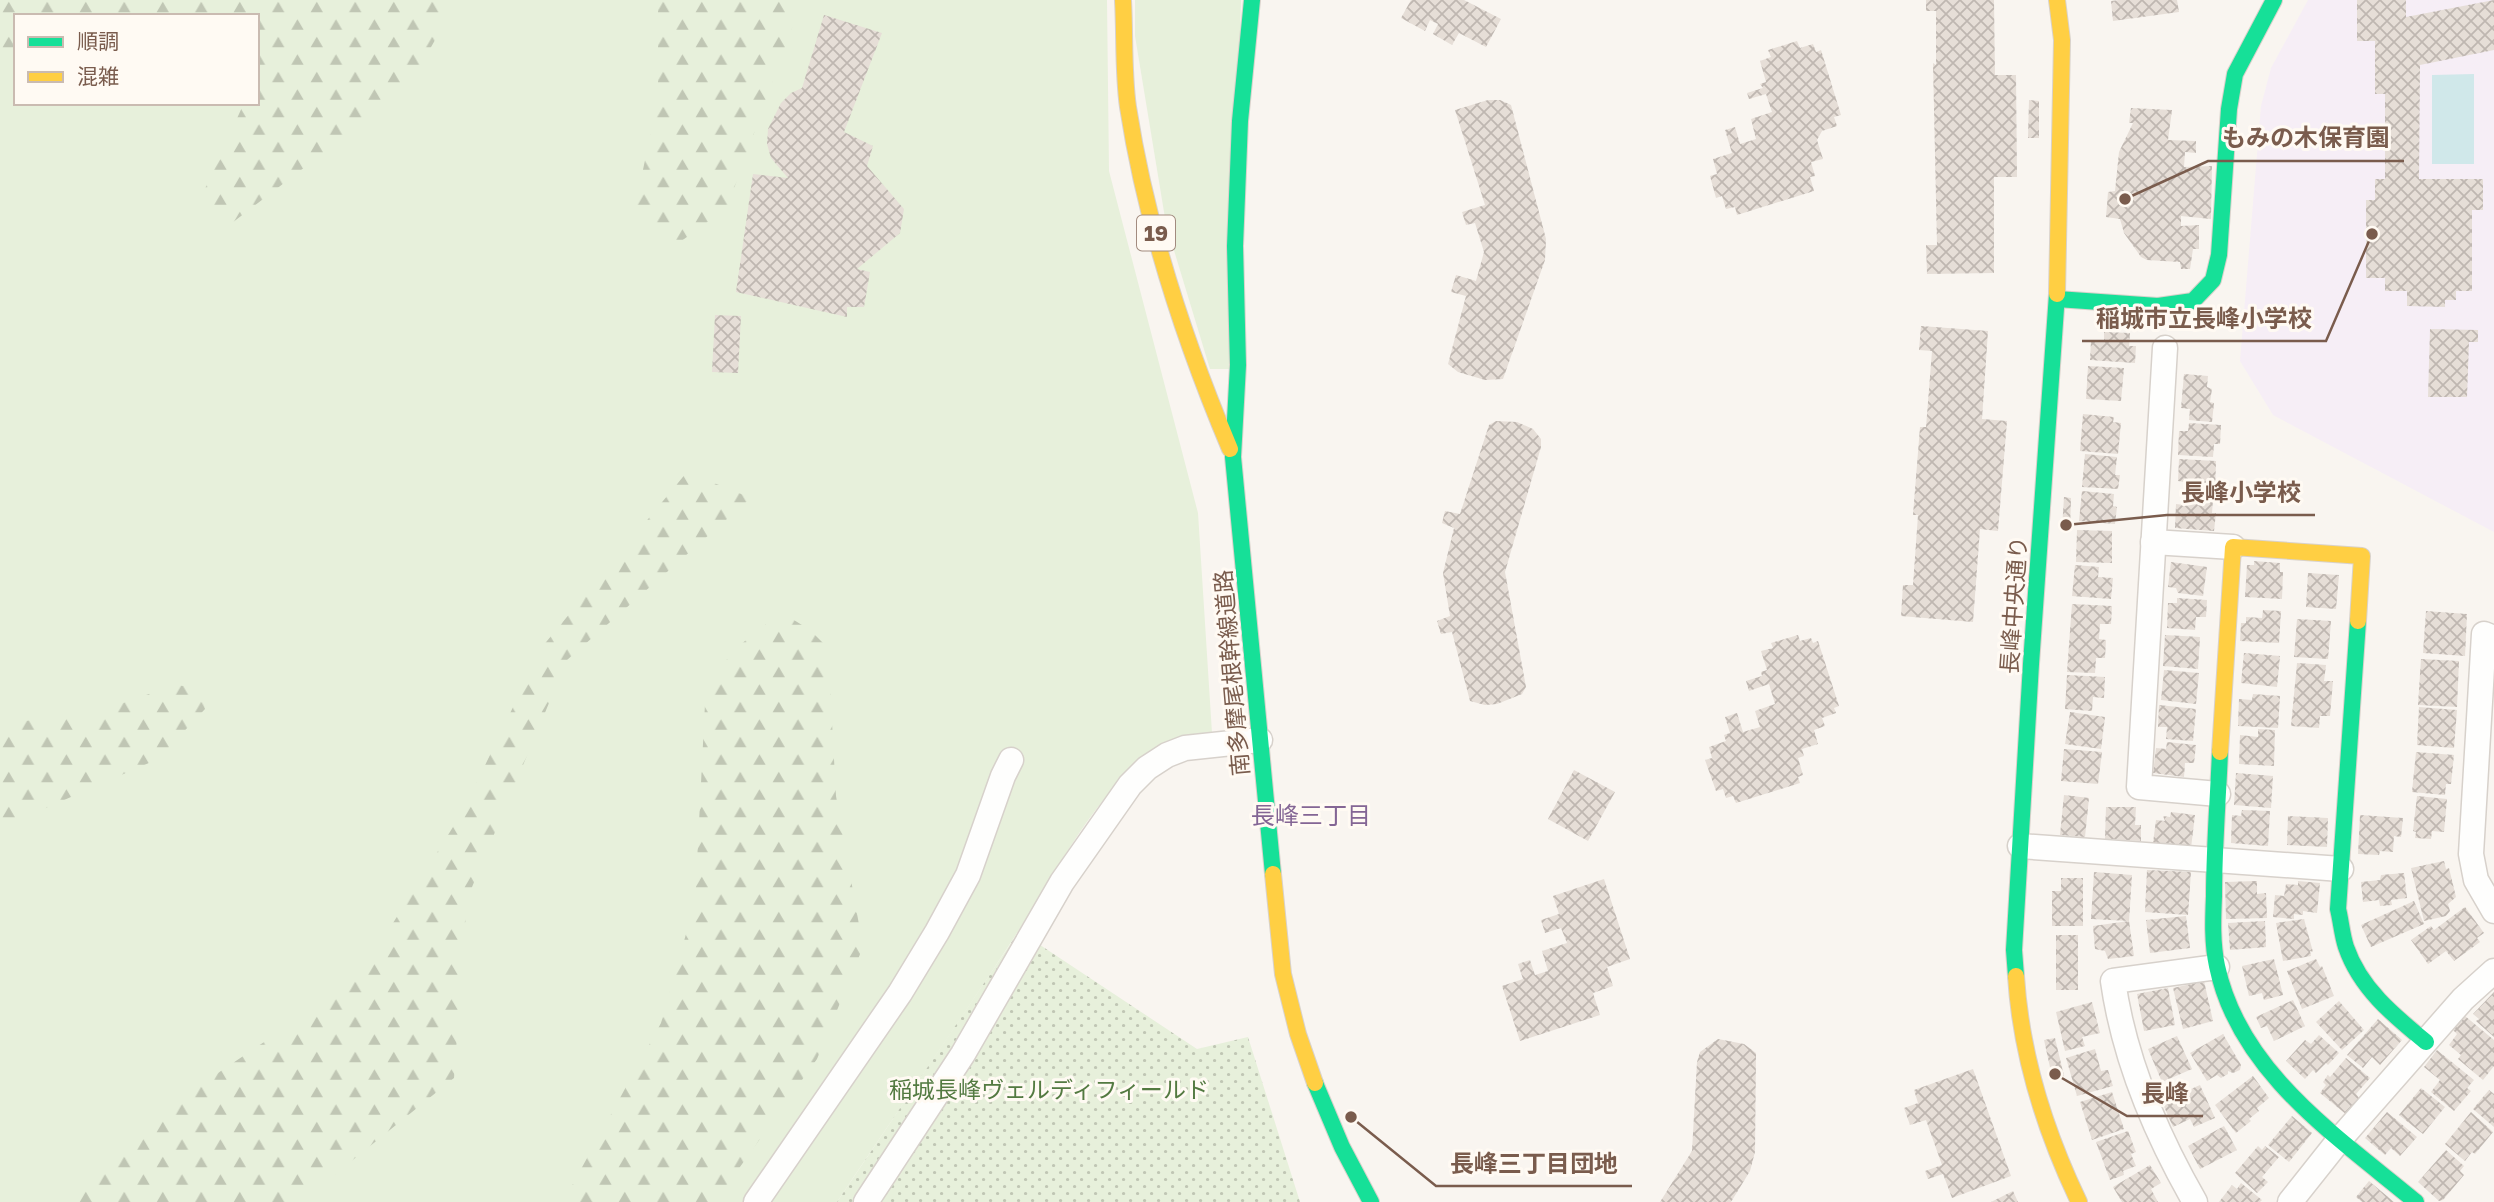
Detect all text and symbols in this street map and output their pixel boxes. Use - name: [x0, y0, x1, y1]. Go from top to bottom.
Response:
- legend: [14, 14, 259, 105]
- text: 順調: [77, 28, 119, 54]
- text: 混雑: [77, 63, 119, 89]
- callout: もみの木保育園: [2208, 116, 2404, 161]
- text: もみの木保育園: [2222, 122, 2390, 151]
- road number: 19: [1137, 216, 1175, 250]
- callout: 稲城市立長峰小学校: [2082, 296, 2326, 341]
- text: 稲城市立長峰小学校: [2096, 303, 2312, 332]
- callout: 長峰小学校: [2167, 470, 2315, 515]
- text: 長峰小学校: [2181, 477, 2301, 506]
- street label: 長峰中央通り: [1994, 535, 2032, 675]
- street label: 南多摩尾根幹線道路: [1208, 569, 1254, 777]
- district label: 長峰三丁目: [1251, 800, 1371, 829]
- callout: 長峰: [2127, 1071, 2203, 1116]
- park label: 稲城長峰ヴェルディフィールド: [889, 1075, 1209, 1103]
- text: 長峰: [2141, 1078, 2189, 1107]
- callout: 長峰三丁目団地: [1436, 1141, 1632, 1186]
- text: 長峰三丁目団地: [1450, 1148, 1618, 1177]

